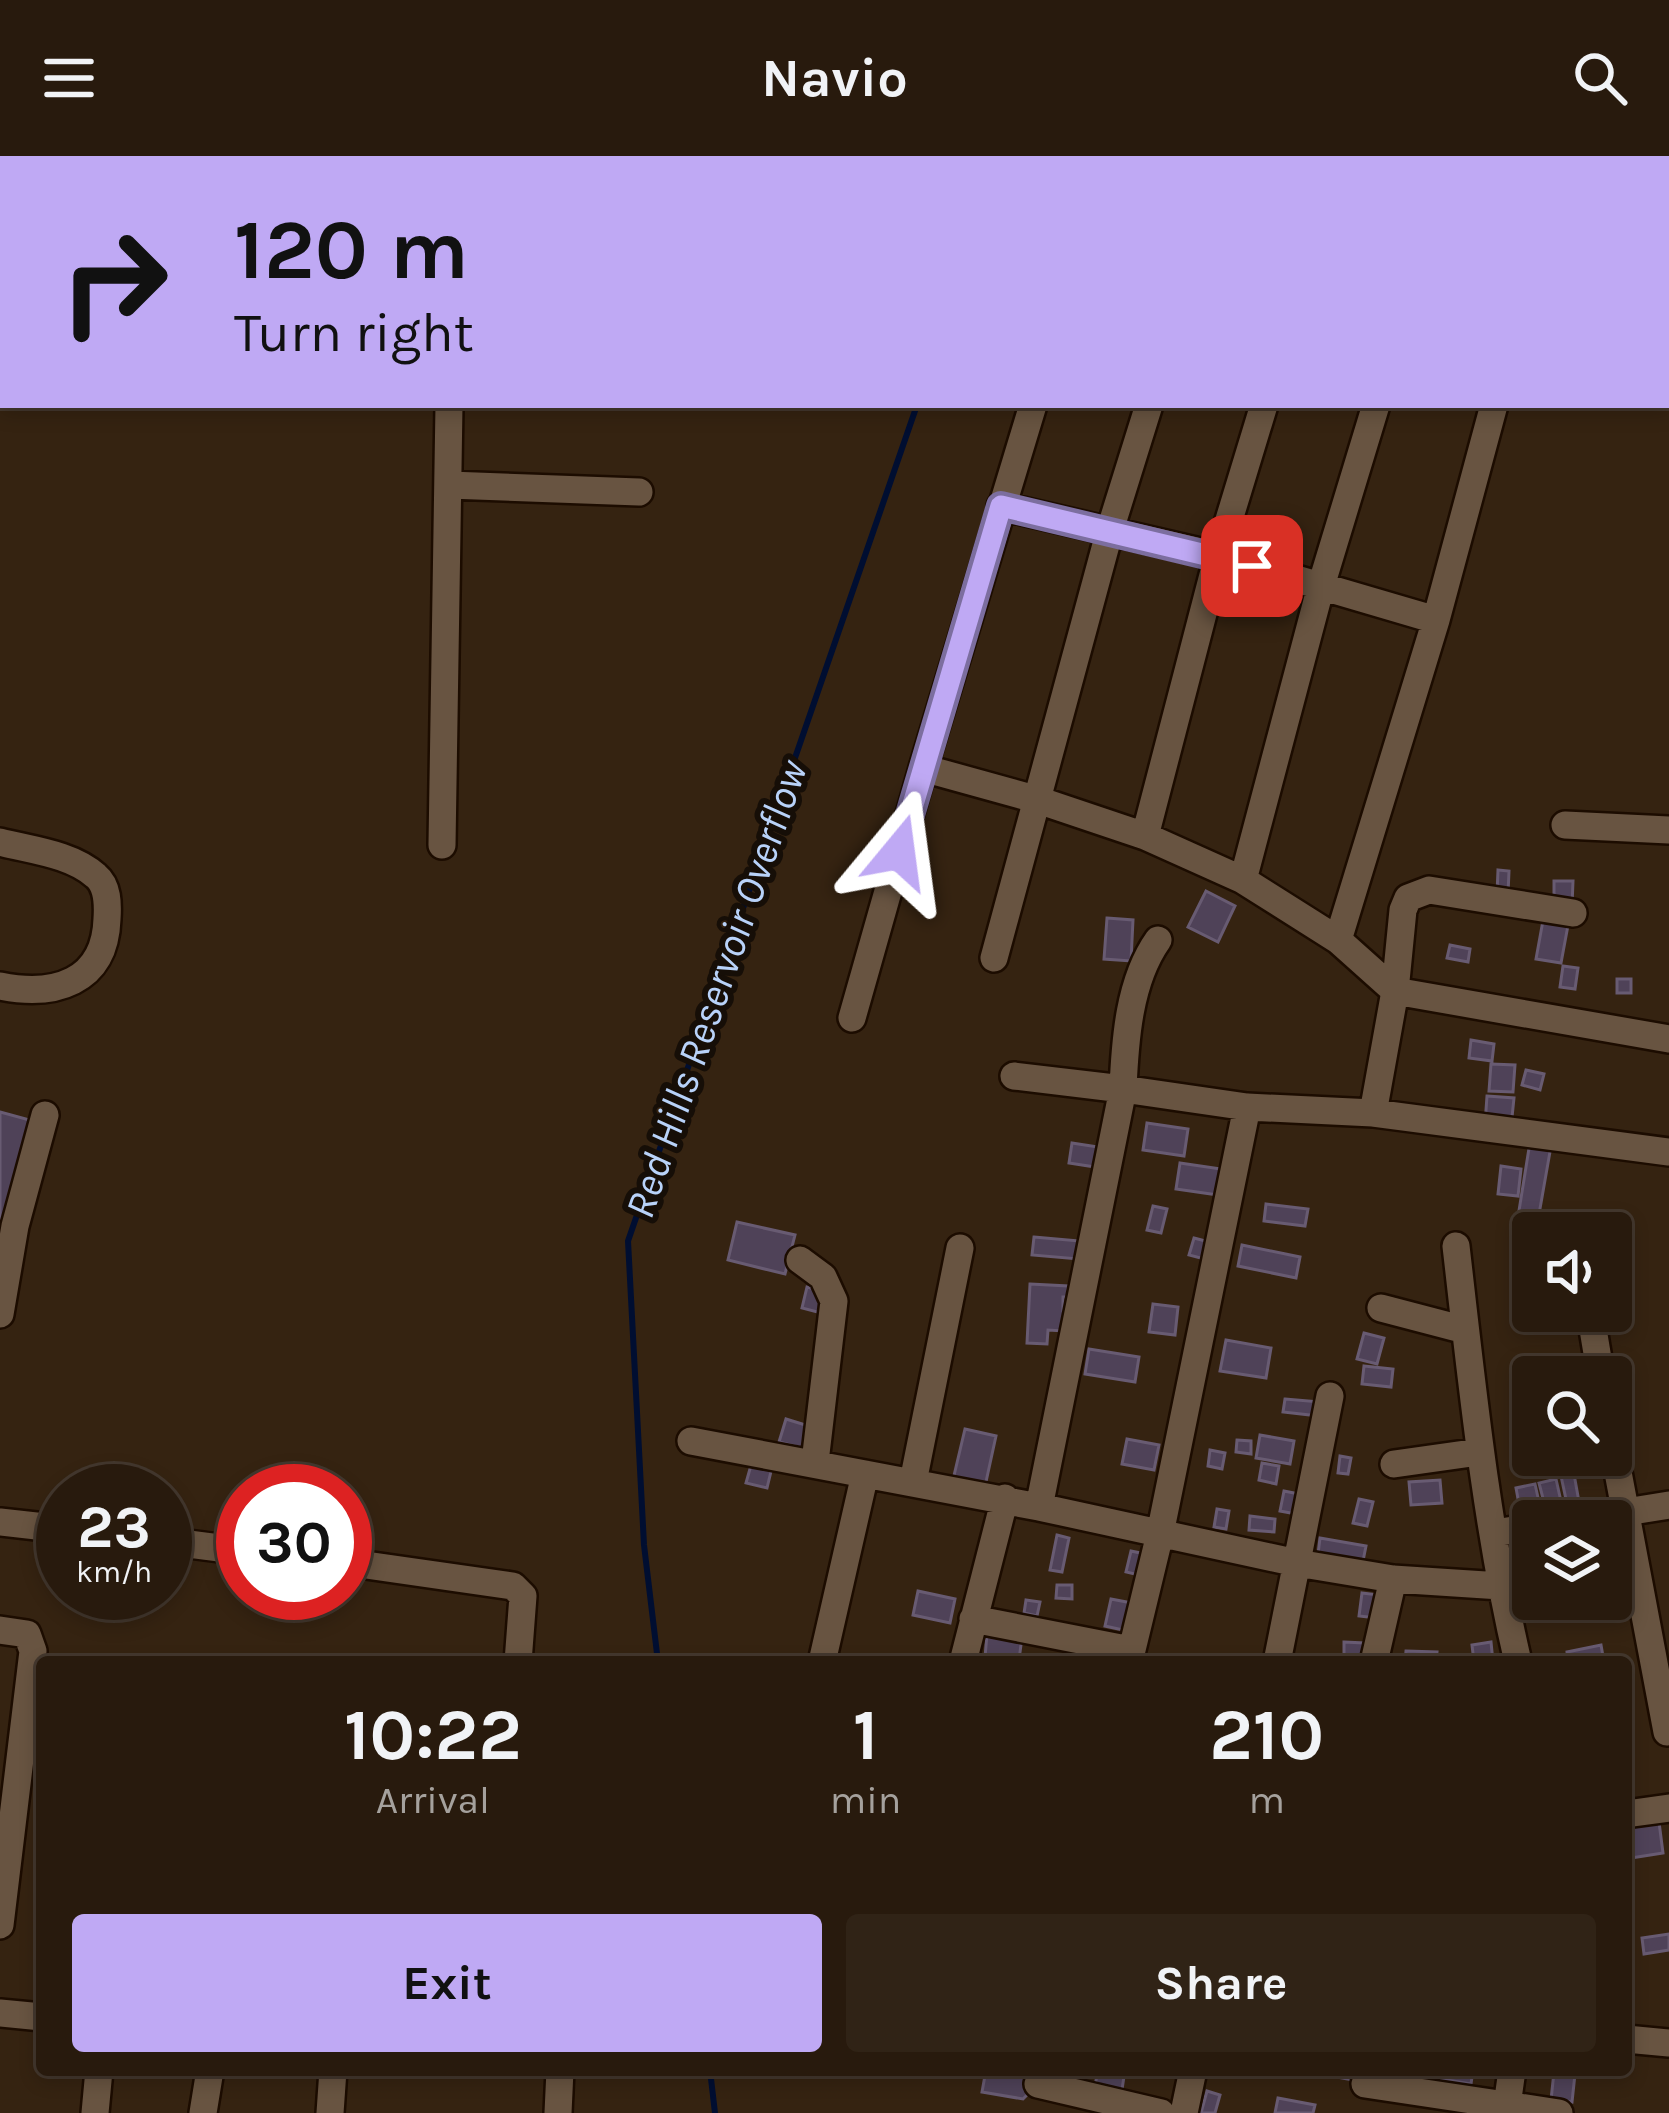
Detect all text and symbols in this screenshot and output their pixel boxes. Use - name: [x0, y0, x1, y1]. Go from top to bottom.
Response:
- icon: menu: [36, 45, 102, 111]
- icon: search: [1567, 45, 1633, 111]
- text: Navio: [761, 46, 908, 110]
- text: 120 m: [234, 201, 469, 299]
- icon: right: [36, 204, 192, 360]
- text: Turn right: [234, 301, 474, 365]
- pin: [1201, 515, 1303, 617]
- icon: arrive: [1219, 533, 1285, 599]
- water label: Red Hills Reservoir Overflow: [614, 753, 818, 1225]
- position arrow: [836, 789, 962, 915]
- map controls: [1512, 1212, 1632, 1620]
- button: sound: [1512, 1212, 1632, 1332]
- button: search: [1512, 1356, 1632, 1476]
- speed limit sign: 30: [216, 1464, 372, 1620]
- text: 23: [77, 1492, 151, 1562]
- button: layers: [1512, 1500, 1632, 1620]
- text: km/h: [76, 1554, 152, 1590]
- text: 10:22: [344, 1693, 522, 1777]
- text: 1: [853, 1693, 878, 1777]
- text: 210: [1209, 1693, 1324, 1777]
- text: Arrival: [376, 1777, 490, 1823]
- text: min: [830, 1777, 901, 1823]
- text: m: [1248, 1777, 1285, 1823]
- button: Exit: [72, 1914, 822, 2052]
- button: Share: [846, 1914, 1596, 2052]

